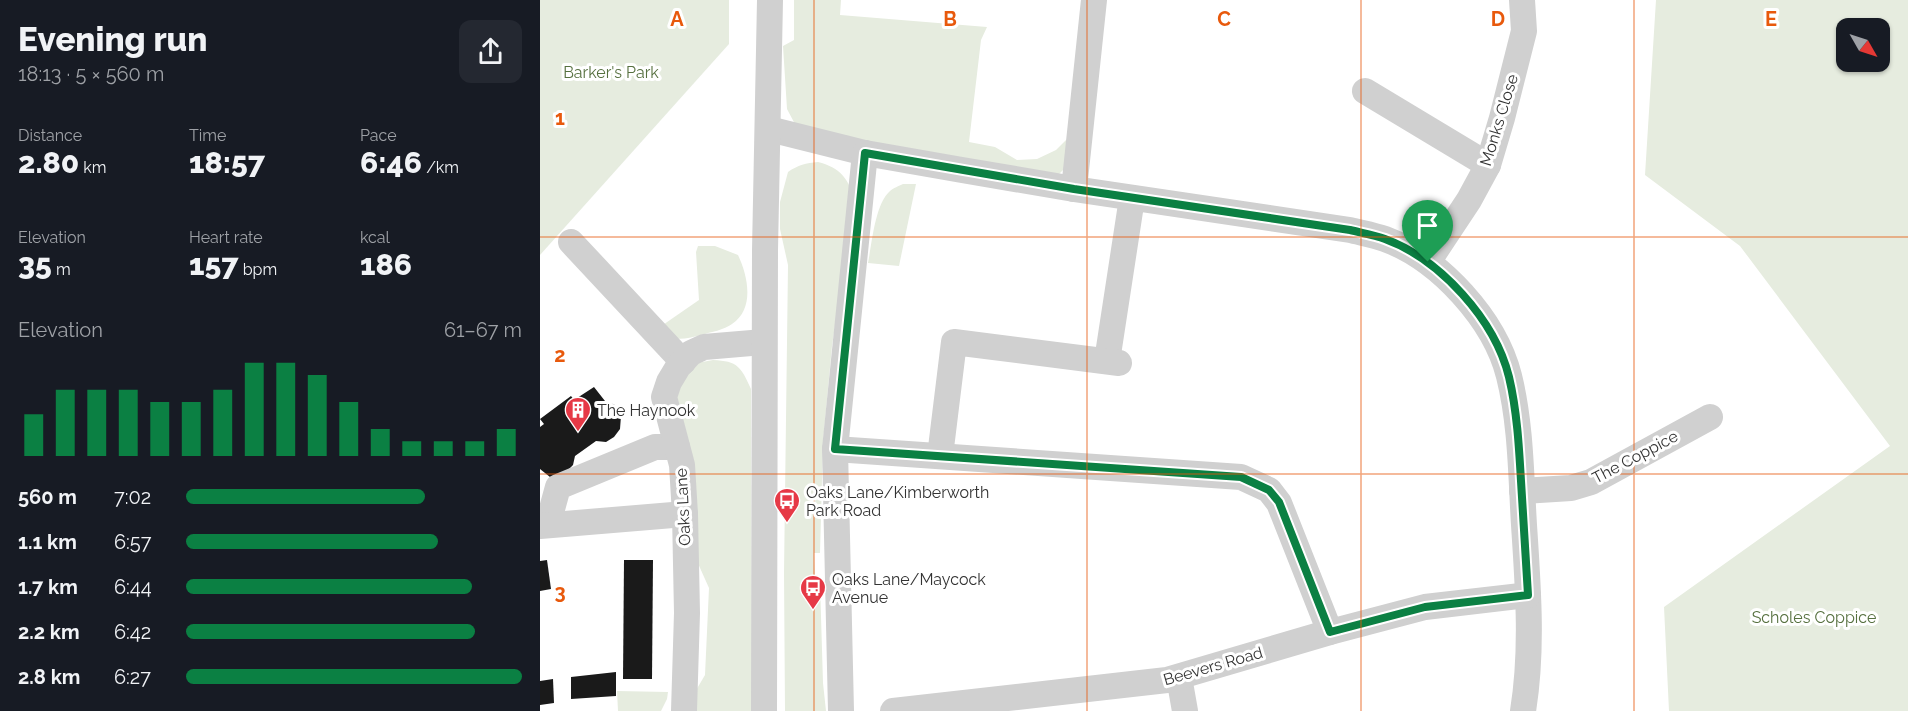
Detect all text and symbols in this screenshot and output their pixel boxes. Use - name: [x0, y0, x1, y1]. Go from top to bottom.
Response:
- text: A: [670, 7, 684, 31]
- text: B: [943, 7, 957, 31]
- text: C: [1217, 7, 1231, 31]
- text: D: [1491, 7, 1505, 31]
- text: E: [1765, 7, 1777, 31]
- north arrow: [1836, 18, 1890, 72]
- map controls: [1836, 18, 1890, 72]
- text: Evening run: [18, 20, 208, 59]
- button: share: [459, 20, 522, 83]
- text: 18:13 · 5 × 560 m: [18, 62, 164, 86]
- park label: Barker's Park: [563, 63, 659, 82]
- street label: Monks Close: [1476, 72, 1522, 168]
- text: 1: [555, 106, 565, 130]
- text: Distance: [18, 126, 82, 145]
- text: Time: [189, 126, 226, 145]
- text: Pace: [360, 126, 397, 145]
- text: 2.80: [18, 145, 79, 180]
- text: 18:57: [189, 145, 265, 180]
- text: 6:46: [360, 145, 422, 180]
- text: km: [79, 158, 106, 177]
- text: /km: [422, 158, 459, 177]
- pin: [1402, 200, 1453, 262]
- icon: arrive: [1411, 209, 1444, 242]
- text: Elevation: [18, 228, 86, 247]
- text: Heart rate: [189, 228, 263, 247]
- text: kcal: [360, 228, 390, 247]
- text: 35: [18, 247, 52, 282]
- text: 157: [189, 247, 239, 282]
- text: 186: [360, 247, 412, 282]
- text: m: [52, 260, 71, 279]
- text: bpm: [239, 260, 277, 279]
- text: Elevation: [18, 318, 103, 342]
- text: 61–67 m: [444, 318, 522, 342]
- text: 2: [554, 343, 566, 367]
- building icon: The Haynook: [563, 395, 593, 433]
- place label: The Haynook: [597, 401, 696, 420]
- street label: The Coppice: [1589, 426, 1681, 488]
- street label: Oaks Lane: [671, 468, 695, 546]
- place label: Oaks Lane/Kimberworth Park Road: [806, 483, 989, 520]
- text: 560 m: [18, 485, 77, 509]
- text: 7:02: [114, 485, 151, 509]
- bus stop icon: Oaks Lane/Kimberworth Park Road: [772, 486, 802, 524]
- text: 1.1 km: [18, 530, 77, 554]
- text: 6:57: [114, 530, 151, 554]
- place label: Oaks Lane/Maycock Avenue: [832, 570, 986, 607]
- bus stop icon: Oaks Lane/Maycock Avenue: [798, 573, 828, 611]
- text: 1.7 km: [18, 575, 78, 599]
- text: 6:44: [114, 575, 152, 599]
- text: 3: [554, 580, 566, 604]
- park label: Scholes Coppice: [1752, 608, 1876, 627]
- text: 2.2 km: [18, 620, 80, 644]
- text: 6:42: [114, 620, 151, 644]
- street label: Beevers Road: [1161, 643, 1265, 689]
- text: 2.8 km: [18, 665, 80, 689]
- text: 6:27: [114, 665, 151, 689]

